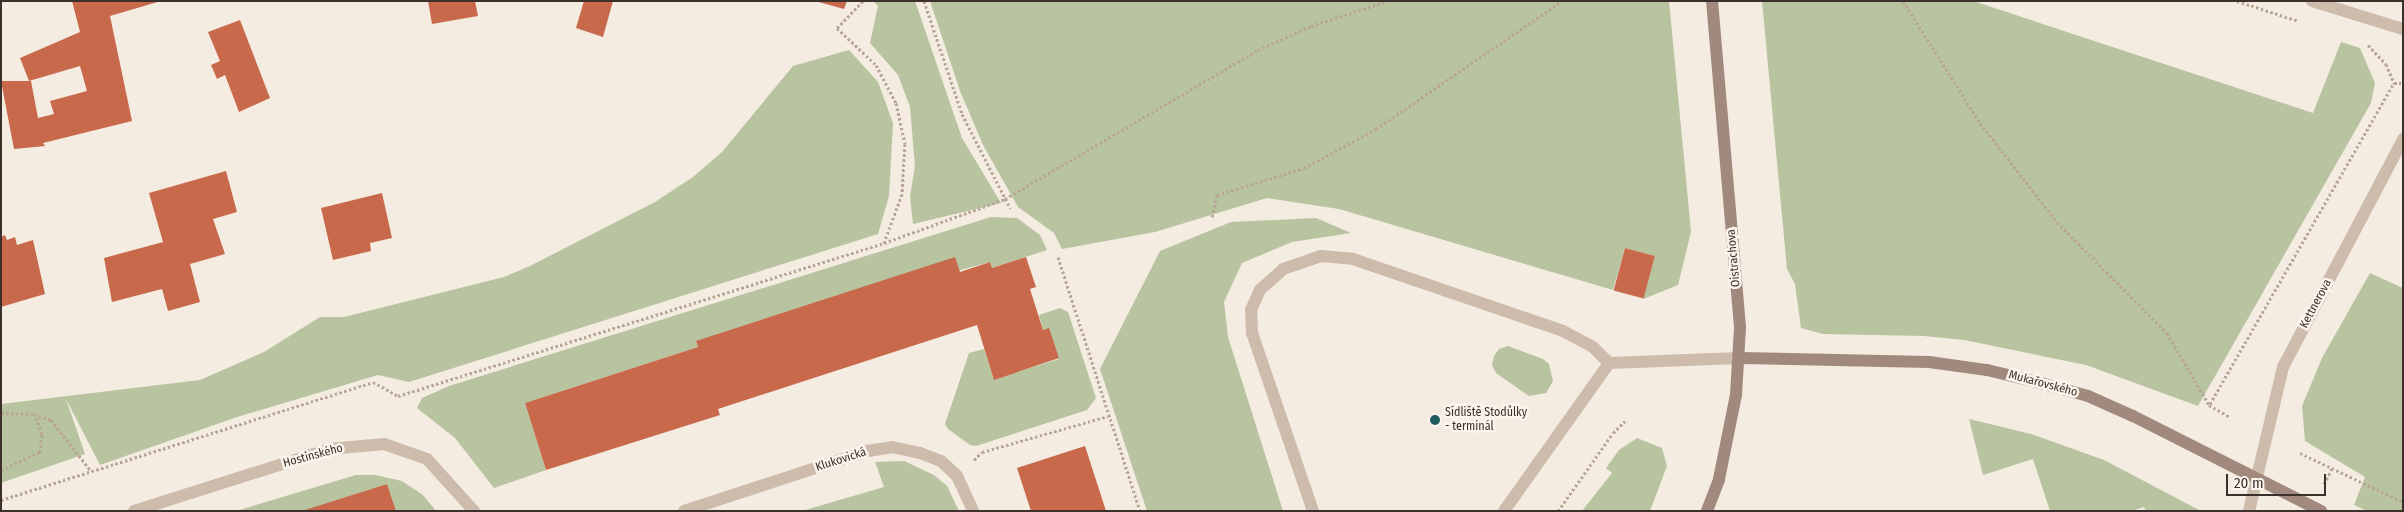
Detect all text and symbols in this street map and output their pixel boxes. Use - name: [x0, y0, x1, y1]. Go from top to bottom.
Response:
- street label: Oistrachova: [1724, 228, 1744, 288]
- street label: Kettnerova: [2297, 277, 2335, 331]
- street label: Mukařovského: [2007, 368, 2079, 400]
- place label: Sídliště Stodůlky - terminál: [1445, 406, 1527, 434]
- marker: Sídliště Stodůlky - terminál: [1429, 414, 1441, 426]
- street label: Hostinského: [282, 441, 344, 471]
- street label: Klukovická: [814, 445, 868, 475]
- scale bar: [2229, 464, 2329, 496]
- text: 20 m: [2234, 474, 2264, 492]

